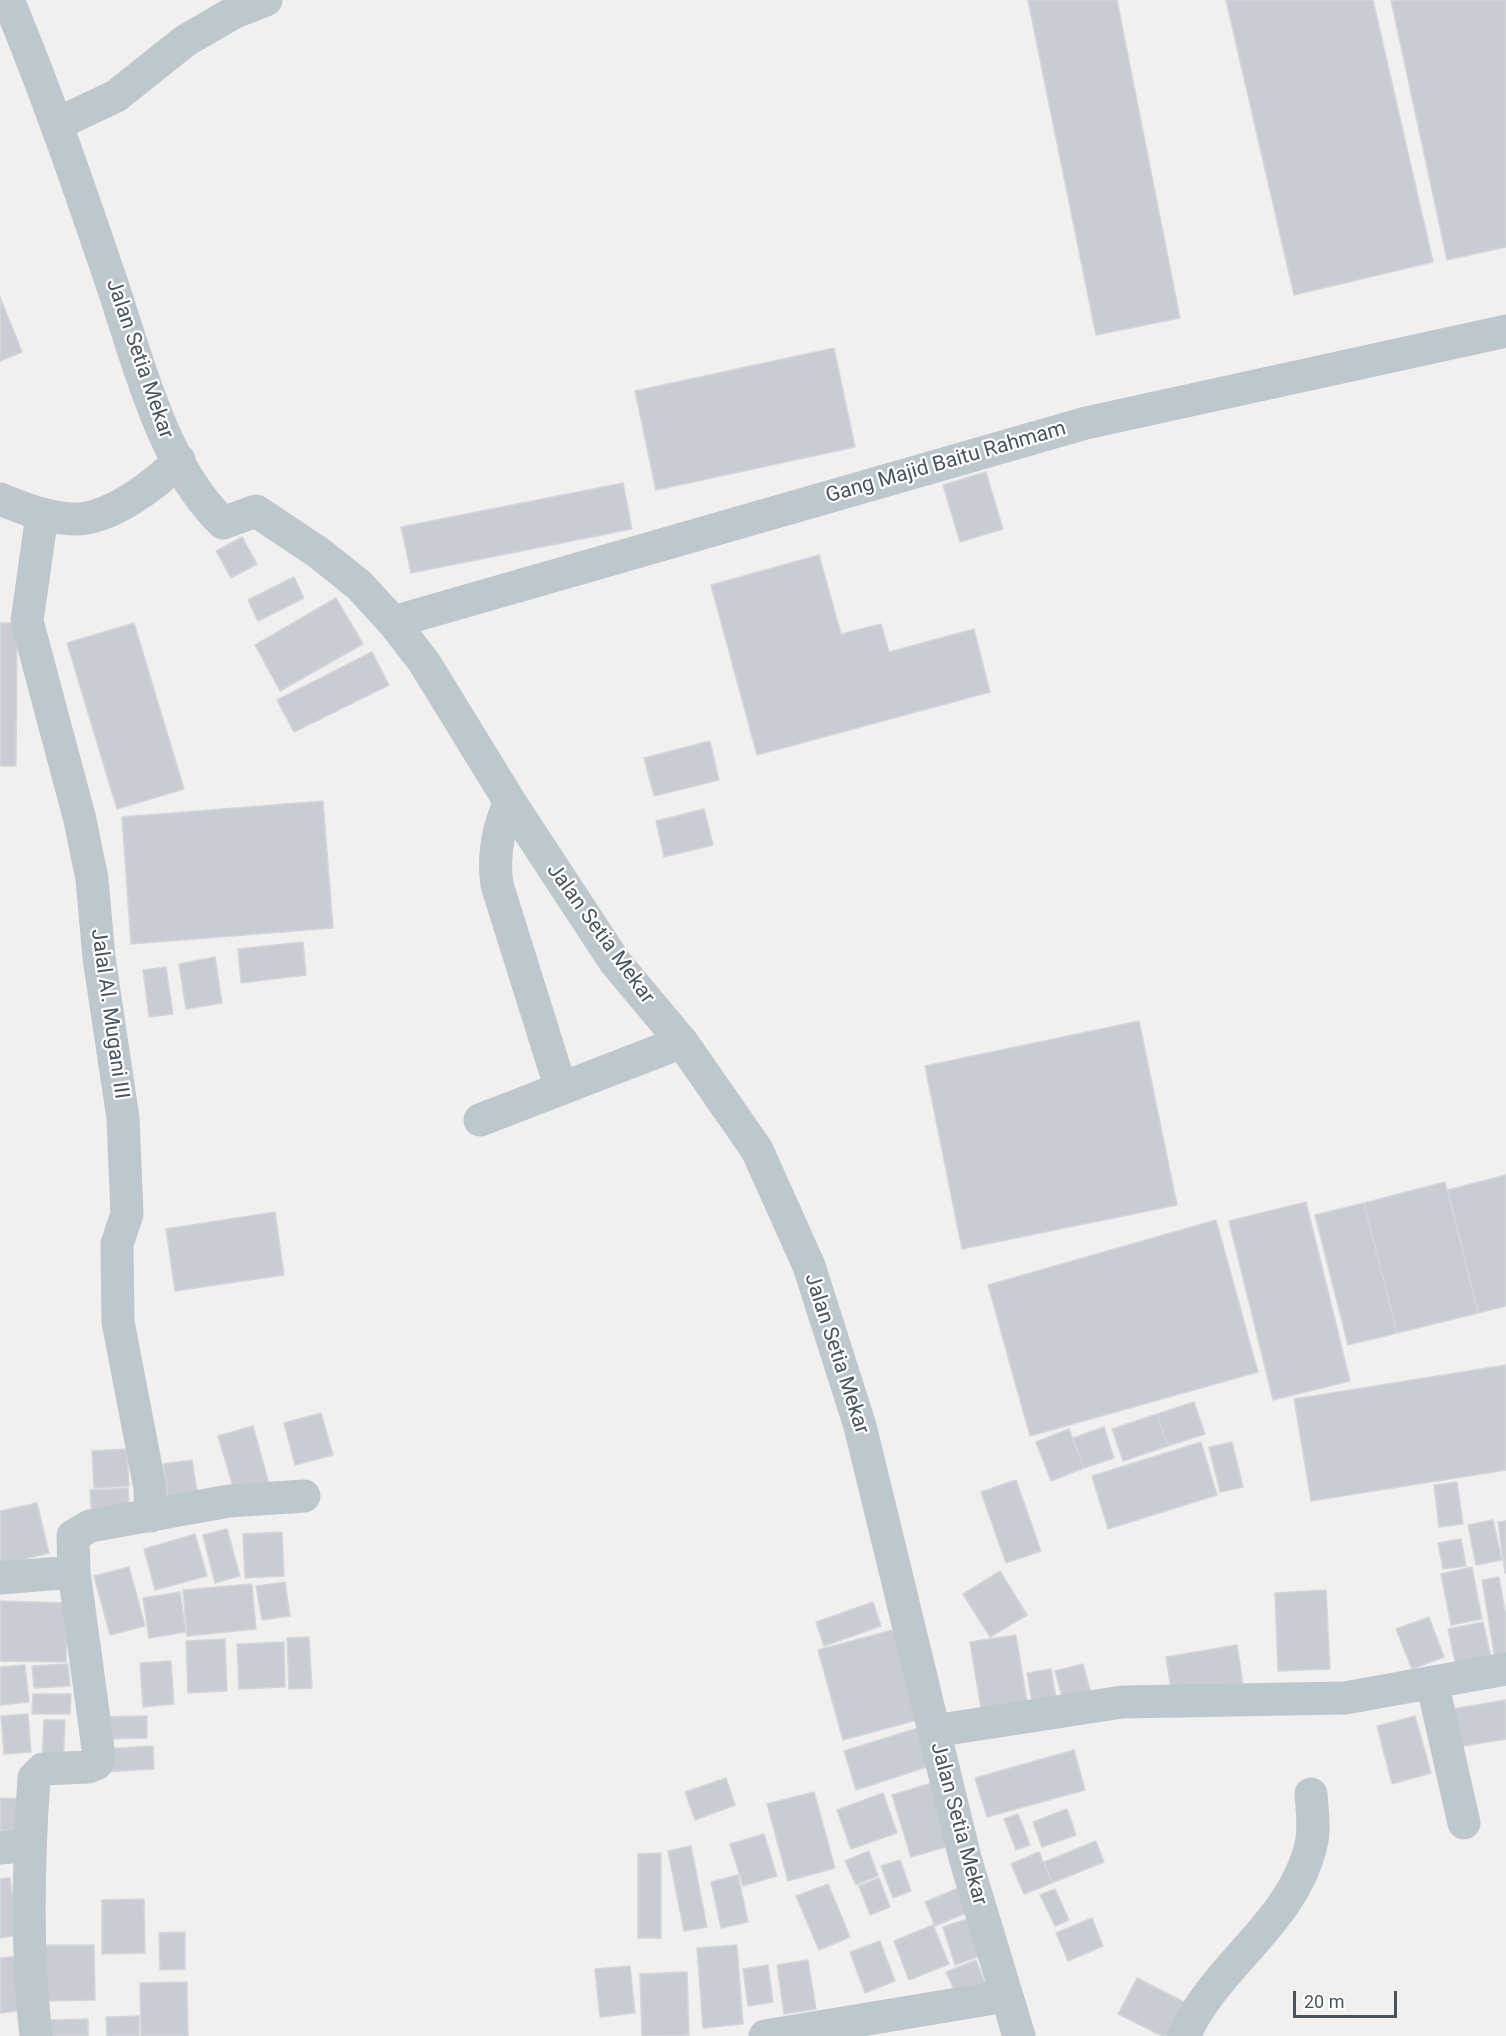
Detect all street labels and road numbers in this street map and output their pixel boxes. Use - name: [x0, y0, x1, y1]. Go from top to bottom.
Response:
- street label: Jalan Setia Mekar: [100, 276, 178, 442]
- street label: Gang Majid Baitu Rahmam: [823, 417, 1069, 509]
- street label: Jalan Setia Mekar: [541, 859, 659, 1009]
- street label: Jalal Al. Mugani III: [85, 927, 133, 1101]
- street label: Jalan Setia Mekar: [798, 1271, 874, 1437]
- street label: Jalan Setia Mekar: [924, 1740, 992, 1908]

